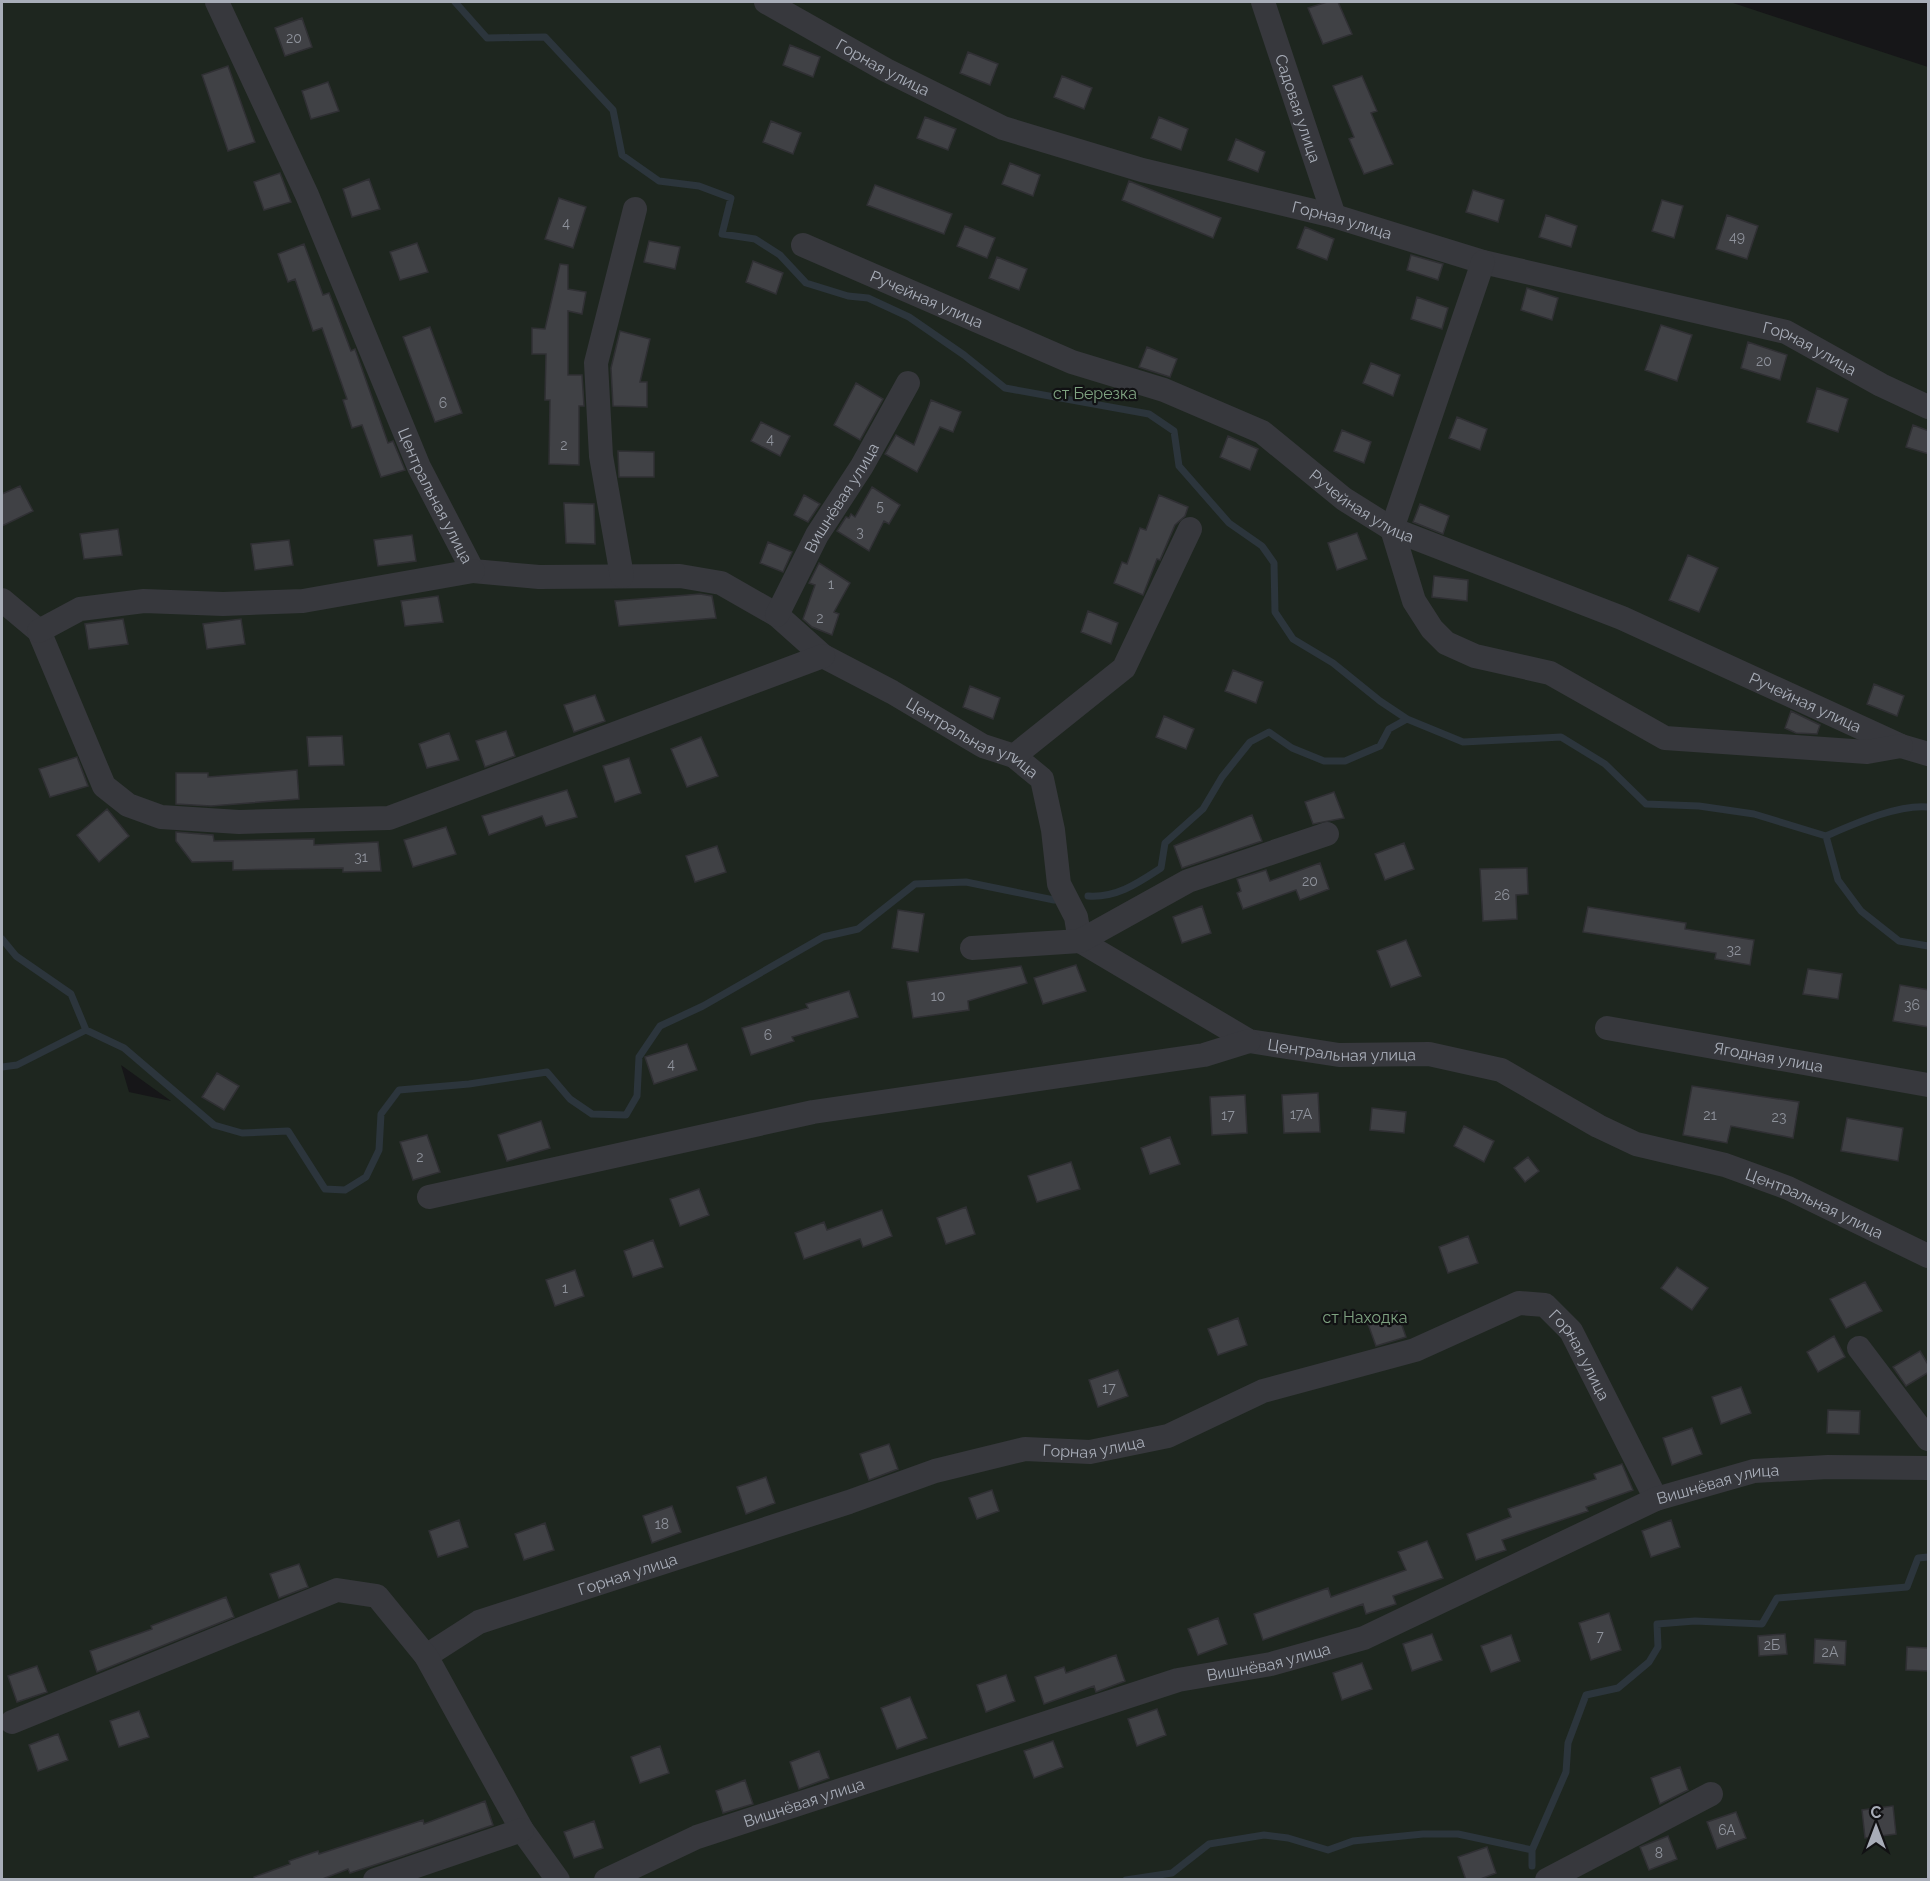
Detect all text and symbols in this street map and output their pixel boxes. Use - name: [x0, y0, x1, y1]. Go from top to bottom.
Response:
- house number: 20: [286, 30, 302, 46]
- street label: Горная улица: [833, 35, 933, 100]
- street label: Садовая улица: [1271, 52, 1325, 165]
- street label: Горная улица: [1290, 197, 1394, 243]
- house number: 4: [562, 215, 570, 231]
- house number: 49: [1729, 229, 1745, 245]
- street label: Ручейная улица: [867, 266, 986, 332]
- street label: Горная улица: [1761, 318, 1860, 379]
- house number: 20: [1756, 353, 1772, 369]
- park label: ст Березка: [1053, 384, 1137, 403]
- house number: 6: [439, 395, 447, 411]
- street label: Центральная улица: [394, 425, 476, 567]
- house number: 4: [766, 431, 774, 447]
- house number: 2: [560, 437, 568, 453]
- street label: Вишнёвая улица: [801, 440, 883, 556]
- street label: Ручейная улица: [1305, 466, 1417, 547]
- house number: 5: [876, 498, 884, 514]
- house number: 3: [856, 524, 864, 540]
- house number: 1: [828, 576, 834, 592]
- house number: 2: [816, 610, 824, 626]
- street label: Ручейная улица: [1746, 669, 1864, 736]
- street label: Центральная улица: [903, 694, 1042, 782]
- house number: 31: [354, 849, 368, 865]
- house number: 20: [1302, 873, 1318, 889]
- house number: 26: [1494, 887, 1510, 903]
- house number: 32: [1727, 942, 1741, 958]
- house number: 10: [931, 988, 945, 1004]
- house number: 36: [1904, 997, 1920, 1013]
- house number: 6: [764, 1027, 772, 1043]
- street label: Центральная улица: [1266, 1035, 1416, 1065]
- street label: Ягодная улица: [1712, 1038, 1825, 1076]
- house number: 4: [667, 1056, 675, 1072]
- house number: 17А: [1290, 1106, 1313, 1122]
- house number: 17: [1221, 1107, 1235, 1123]
- house number: 21: [1703, 1107, 1717, 1123]
- house number: 23: [1772, 1109, 1786, 1125]
- house number: 2: [416, 1149, 424, 1165]
- street label: Центральная улица: [1743, 1164, 1886, 1243]
- house number: 1: [562, 1280, 568, 1296]
- street label: Горная улица: [1545, 1306, 1613, 1404]
- park label: ст Находка: [1323, 1308, 1407, 1327]
- house number: 17: [1102, 1380, 1116, 1396]
- street label: Горная улица: [1042, 1432, 1146, 1462]
- street label: Вишнёвая улица: [1654, 1461, 1780, 1508]
- house number: 18: [655, 1516, 669, 1532]
- street label: Горная улица: [576, 1549, 679, 1599]
- house number: 7: [1596, 1628, 1604, 1644]
- house number: 2Б: [1764, 1637, 1780, 1653]
- street label: Вишнёвая улица: [1205, 1639, 1333, 1685]
- house number: 2А: [1822, 1644, 1839, 1660]
- street label: Вишнёвая улица: [741, 1774, 867, 1831]
- north arrow: [1846, 1797, 1906, 1857]
- text: С: [1871, 1803, 1882, 1822]
- house number: 6А: [1718, 1822, 1736, 1838]
- house number: 8: [1655, 1845, 1663, 1861]

